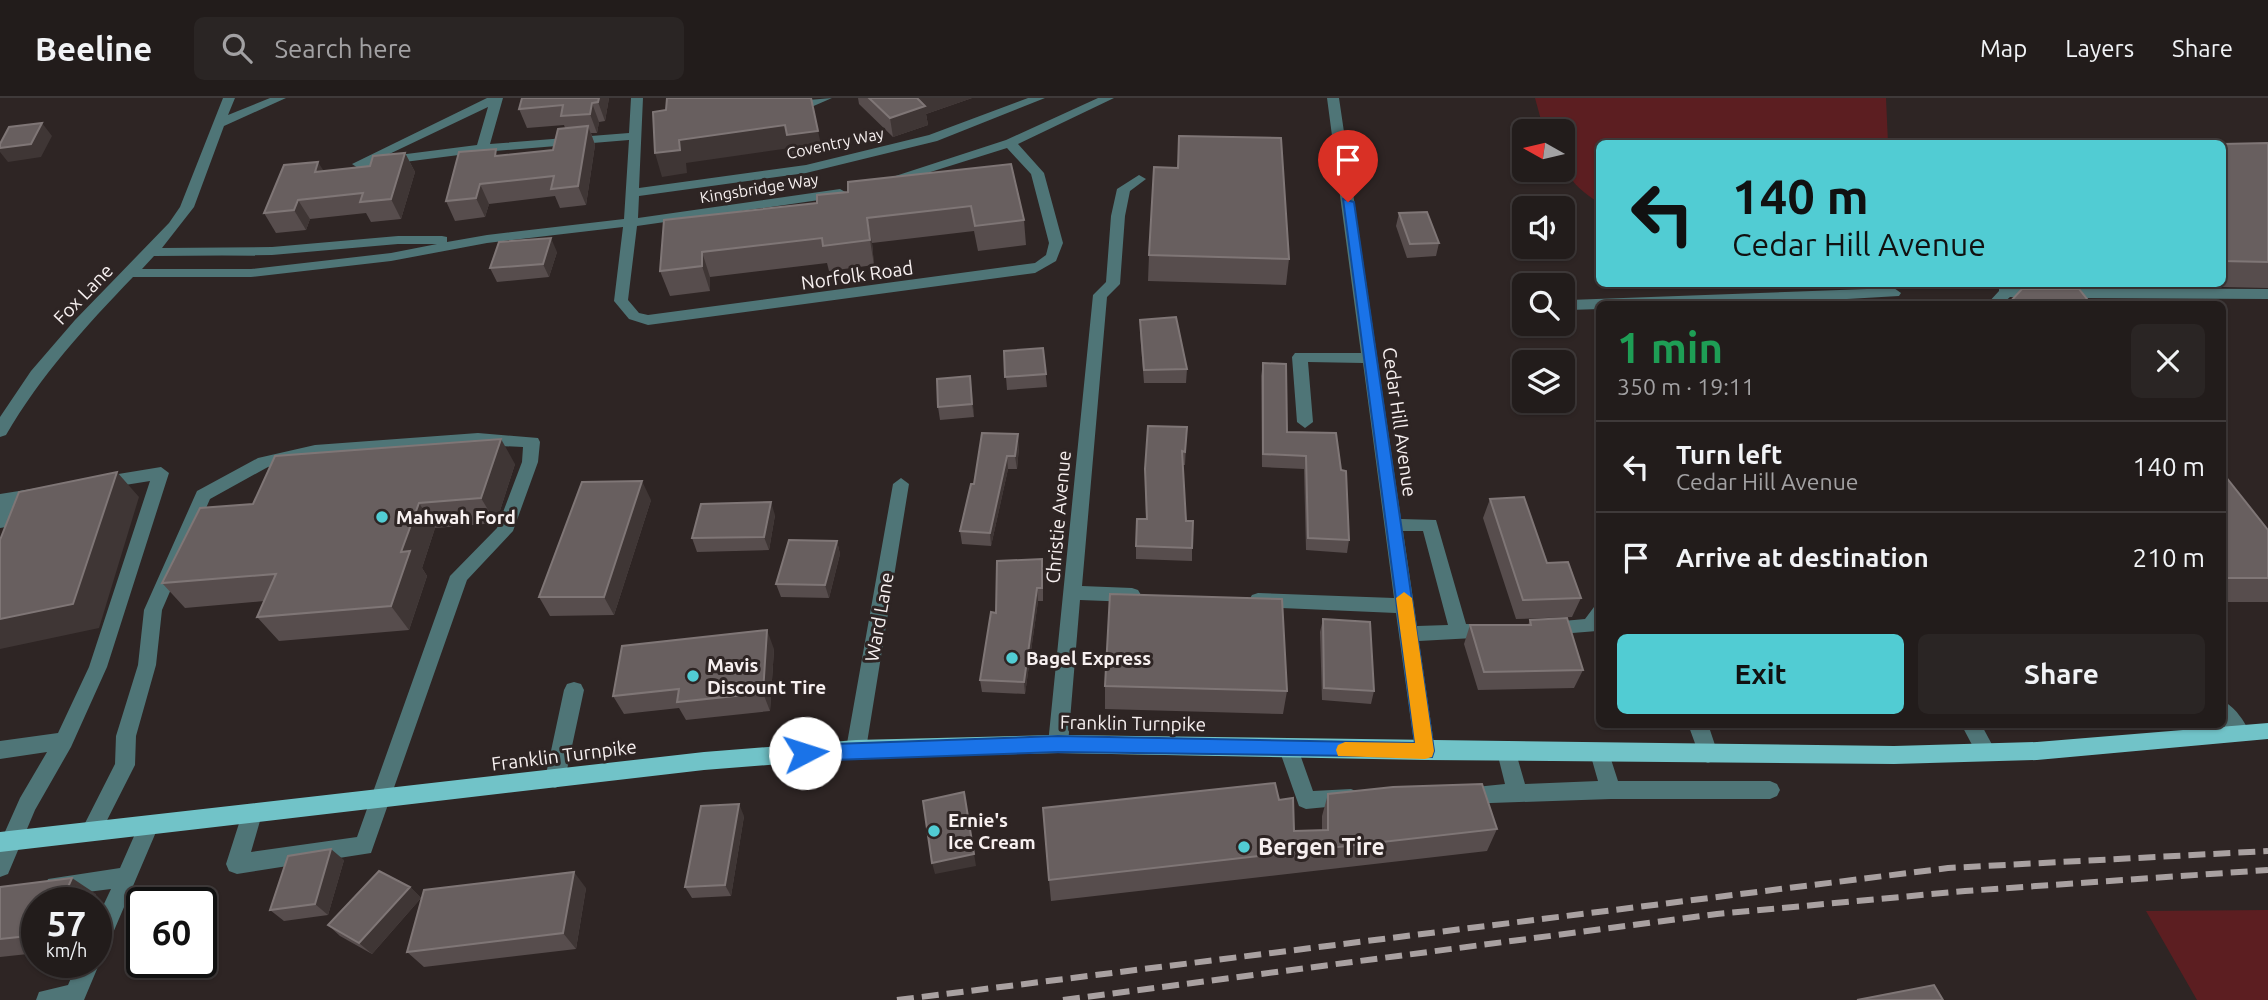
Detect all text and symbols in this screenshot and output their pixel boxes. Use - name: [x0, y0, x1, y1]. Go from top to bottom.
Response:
- search box: [194, 17, 684, 80]
- icon: search: [218, 29, 256, 67]
- text: Beeline: [35, 30, 152, 67]
- text: Search here: [274, 34, 412, 63]
- text: Map: [1980, 35, 2027, 62]
- text: Layers: [2065, 35, 2134, 62]
- text: Share: [2172, 35, 2233, 62]
- north arrow: [1512, 119, 1575, 182]
- map controls: [1512, 119, 1575, 413]
- street label: Coventry Way: [785, 124, 886, 162]
- pin: [1318, 130, 1378, 202]
- icon: arrive: [1329, 141, 1367, 179]
- icon: left: [1617, 168, 1708, 259]
- text: 140 m: [1732, 168, 1869, 223]
- street label: Kingsbridge Way: [698, 170, 820, 206]
- button: sound: [1512, 196, 1575, 259]
- text: Cedar Hill Avenue: [1732, 226, 1986, 262]
- street label: Norfolk Road: [800, 256, 914, 294]
- street label: Fox Lane: [49, 259, 117, 329]
- button: search: [1512, 273, 1575, 336]
- text: 1 min: [1617, 324, 1723, 371]
- button: close: [2131, 324, 2205, 398]
- street label: Cedar Hill Avenue: [1379, 346, 1421, 498]
- button: layers: [1512, 350, 1575, 413]
- text: 350 m · 19:11: [1617, 374, 1755, 399]
- text: Turn left: [1676, 440, 1782, 469]
- icon: left: [1617, 448, 1655, 486]
- street label: Christie Avenue: [1041, 450, 1075, 584]
- text: 140 m: [2133, 452, 2205, 481]
- text: Cedar Hill Avenue: [1676, 469, 1858, 494]
- place label: Mahwah Ford: [396, 506, 516, 528]
- marker: Mahwah Ford: [374, 509, 390, 525]
- icon: arrive: [1617, 539, 1655, 577]
- text: Arrive at destination: [1676, 543, 1929, 572]
- text: 210 m: [2133, 543, 2205, 572]
- street label: Ward Lane: [860, 571, 898, 663]
- button: Exit: [1617, 634, 1904, 714]
- button: Share: [1918, 634, 2205, 714]
- place label: Bagel Express: [1026, 647, 1151, 669]
- marker: Bagel Express: [1004, 650, 1020, 666]
- place label: Mavis Discount Tire: [707, 654, 826, 698]
- marker: Mavis Discount Tire: [685, 668, 701, 684]
- street label: Franklin Turnpike: [1060, 711, 1206, 735]
- position arrow: [768, 716, 842, 790]
- street label: Franklin Turnpike: [490, 735, 638, 775]
- place label: Ernie's Ice Cream: [948, 809, 1036, 853]
- marker: Ernie's Ice Cream: [926, 823, 942, 839]
- place label: Bergen Tire: [1258, 834, 1385, 859]
- marker: Bergen Tire: [1236, 839, 1252, 855]
- speed limit sign: 60: [126, 887, 217, 978]
- text: 57: [47, 903, 86, 943]
- text: km/h: [46, 940, 87, 960]

